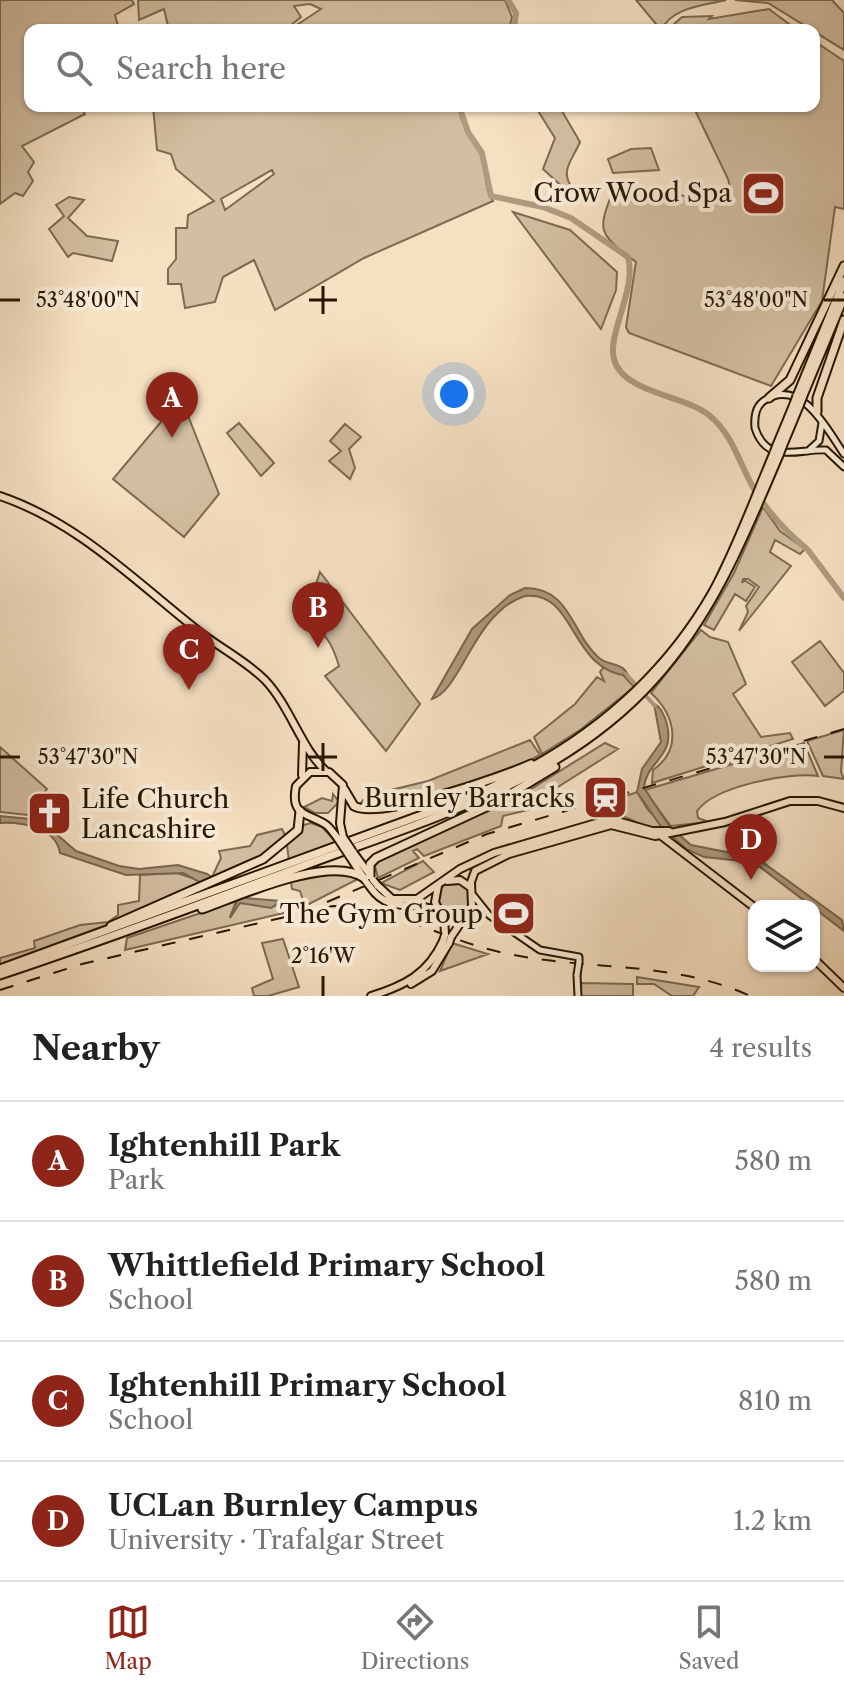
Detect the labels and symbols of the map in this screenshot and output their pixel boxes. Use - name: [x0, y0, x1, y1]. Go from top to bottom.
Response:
- sports icon: Crow Wood Spa: [739, 169, 787, 217]
- place label: Crow Wood Spa: [533, 177, 732, 209]
- text: 53°48'00"N: [36, 288, 140, 312]
- text: 53°48'00"N: [704, 288, 808, 312]
- pin: A: [146, 372, 198, 438]
- your location: [434, 374, 474, 414]
- pin: B: [292, 582, 344, 648]
- pin: C: [163, 624, 215, 690]
- text: 53°47'30"N: [38, 745, 138, 769]
- text: 53°47'30"N: [706, 745, 806, 769]
- station icon: Burnley Barracks: [582, 774, 630, 822]
- place label: Burnley Barracks: [364, 782, 575, 814]
- place label: Life Church Lancashire: [81, 783, 229, 845]
- church icon: Life Church Lancashire: [26, 790, 74, 838]
- pin: D: [725, 814, 777, 880]
- sports icon: The Gym Group: [490, 890, 538, 938]
- place label: The Gym Group: [280, 898, 483, 930]
- text: 2°16'W: [291, 944, 356, 968]

